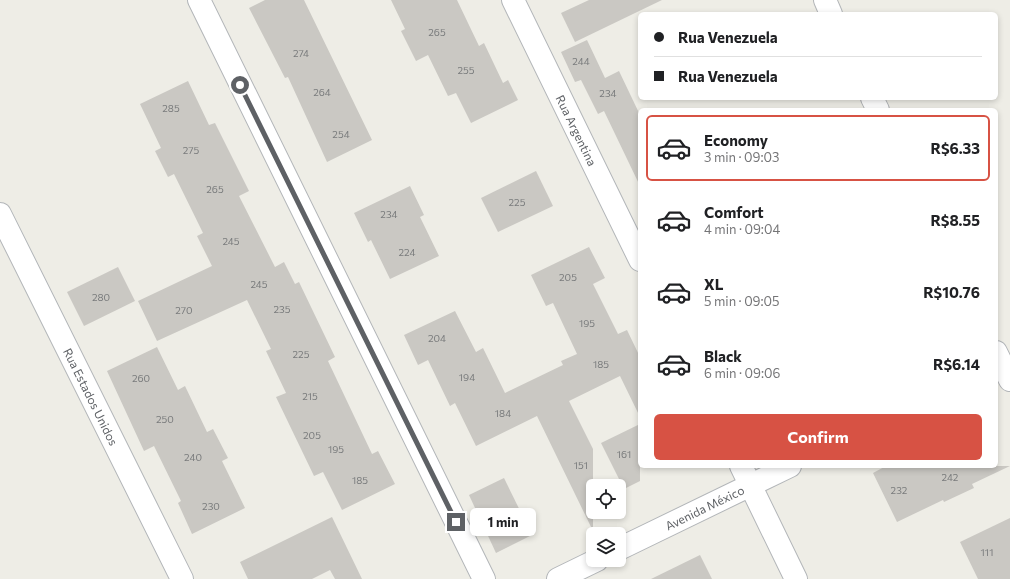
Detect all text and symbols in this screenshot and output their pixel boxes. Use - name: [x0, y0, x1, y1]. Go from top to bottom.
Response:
- house number: 265: [428, 26, 446, 38]
- text: Rua Venezuela: [678, 28, 778, 46]
- house number: 274: [293, 47, 309, 59]
- house number: 244: [572, 55, 590, 67]
- house number: 255: [457, 64, 475, 76]
- text: Rua Venezuela: [678, 67, 778, 85]
- route start: [231, 76, 249, 94]
- house number: 264: [313, 86, 331, 98]
- house number: 234: [599, 87, 617, 99]
- street label: Rua Argentina: [553, 93, 600, 168]
- house number: 285: [162, 102, 180, 114]
- house number: 254: [332, 128, 350, 140]
- icon: car: [656, 130, 692, 166]
- text: Economy: [704, 131, 768, 149]
- text: R$6.33: [931, 139, 980, 157]
- house number: 275: [183, 144, 200, 156]
- text: 3 min · 09:03: [704, 149, 779, 165]
- house number: 265: [206, 183, 224, 195]
- house number: 225: [509, 196, 526, 208]
- icon: car: [656, 202, 692, 238]
- text: Comfort: [704, 203, 764, 221]
- house number: 234: [380, 208, 398, 220]
- text: R$8.55: [930, 211, 980, 229]
- text: 4 min · 09:04: [704, 221, 780, 237]
- house number: 245: [222, 235, 240, 247]
- house number: 224: [399, 246, 415, 258]
- house number: 205: [559, 271, 577, 283]
- icon: car: [656, 274, 692, 310]
- text: XL: [704, 275, 723, 293]
- house number: 245: [250, 278, 268, 290]
- text: R$10.76: [923, 283, 980, 301]
- house number: 280: [92, 291, 110, 303]
- text: 5 min · 09:05: [704, 293, 780, 309]
- house number: 235: [274, 303, 291, 315]
- house number: 270: [175, 304, 193, 316]
- house number: 195: [579, 317, 595, 329]
- house number: 204: [428, 332, 446, 344]
- street label: Rua Estados Unidos: [61, 346, 121, 448]
- icon: car: [656, 346, 692, 382]
- text: Black: [704, 347, 742, 365]
- house number: 225: [293, 348, 310, 360]
- text: R$6.14: [933, 355, 980, 373]
- house number: 185: [593, 358, 609, 370]
- text: 6 min · 09:06: [704, 365, 780, 381]
- house number: 194: [459, 371, 475, 383]
- house number: 260: [132, 372, 150, 384]
- house number: 215: [302, 390, 318, 402]
- house number: 184: [495, 407, 511, 419]
- house number: 250: [156, 413, 174, 425]
- button: Confirm: [654, 414, 982, 460]
- house number: 205: [303, 429, 321, 441]
- house number: 195: [328, 443, 344, 455]
- house number: 161: [617, 448, 631, 460]
- house number: 240: [184, 451, 202, 463]
- house number: 151: [574, 459, 588, 471]
- house number: 242: [942, 471, 959, 483]
- house number: 185: [352, 474, 368, 486]
- map controls: [586, 479, 626, 567]
- button: locate: [586, 479, 626, 519]
- street label: Avenida México: [663, 482, 746, 533]
- house number: 232: [891, 484, 908, 496]
- house number: 230: [202, 500, 220, 512]
- callout: 1 min: [470, 508, 536, 536]
- route end: [447, 513, 465, 531]
- text: 1 min: [488, 514, 518, 530]
- button: layers: [586, 527, 626, 567]
- house number: 111: [981, 546, 993, 558]

